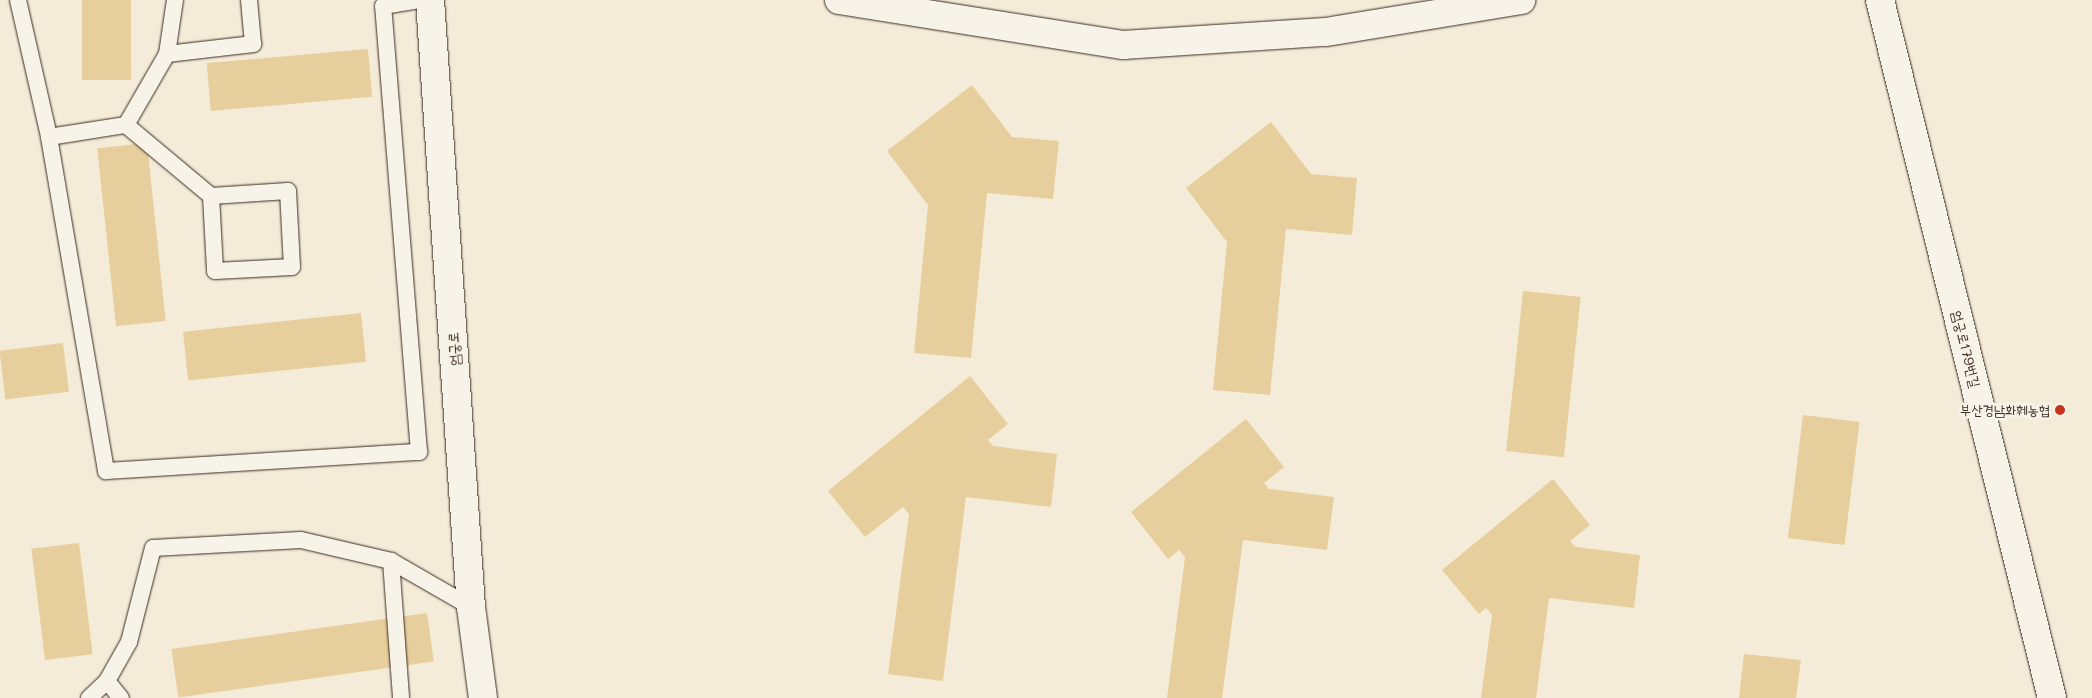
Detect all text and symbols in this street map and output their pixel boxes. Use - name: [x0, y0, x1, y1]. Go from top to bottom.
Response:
- street label: 엄궁로179번길: [1948, 309, 1984, 389]
- street label: 엄궁로: [444, 332, 464, 366]
- place label: 부산경남화훼농협: [1960, 402, 2050, 418]
- marker: 부산경남화훼농협: [2054, 404, 2066, 416]

